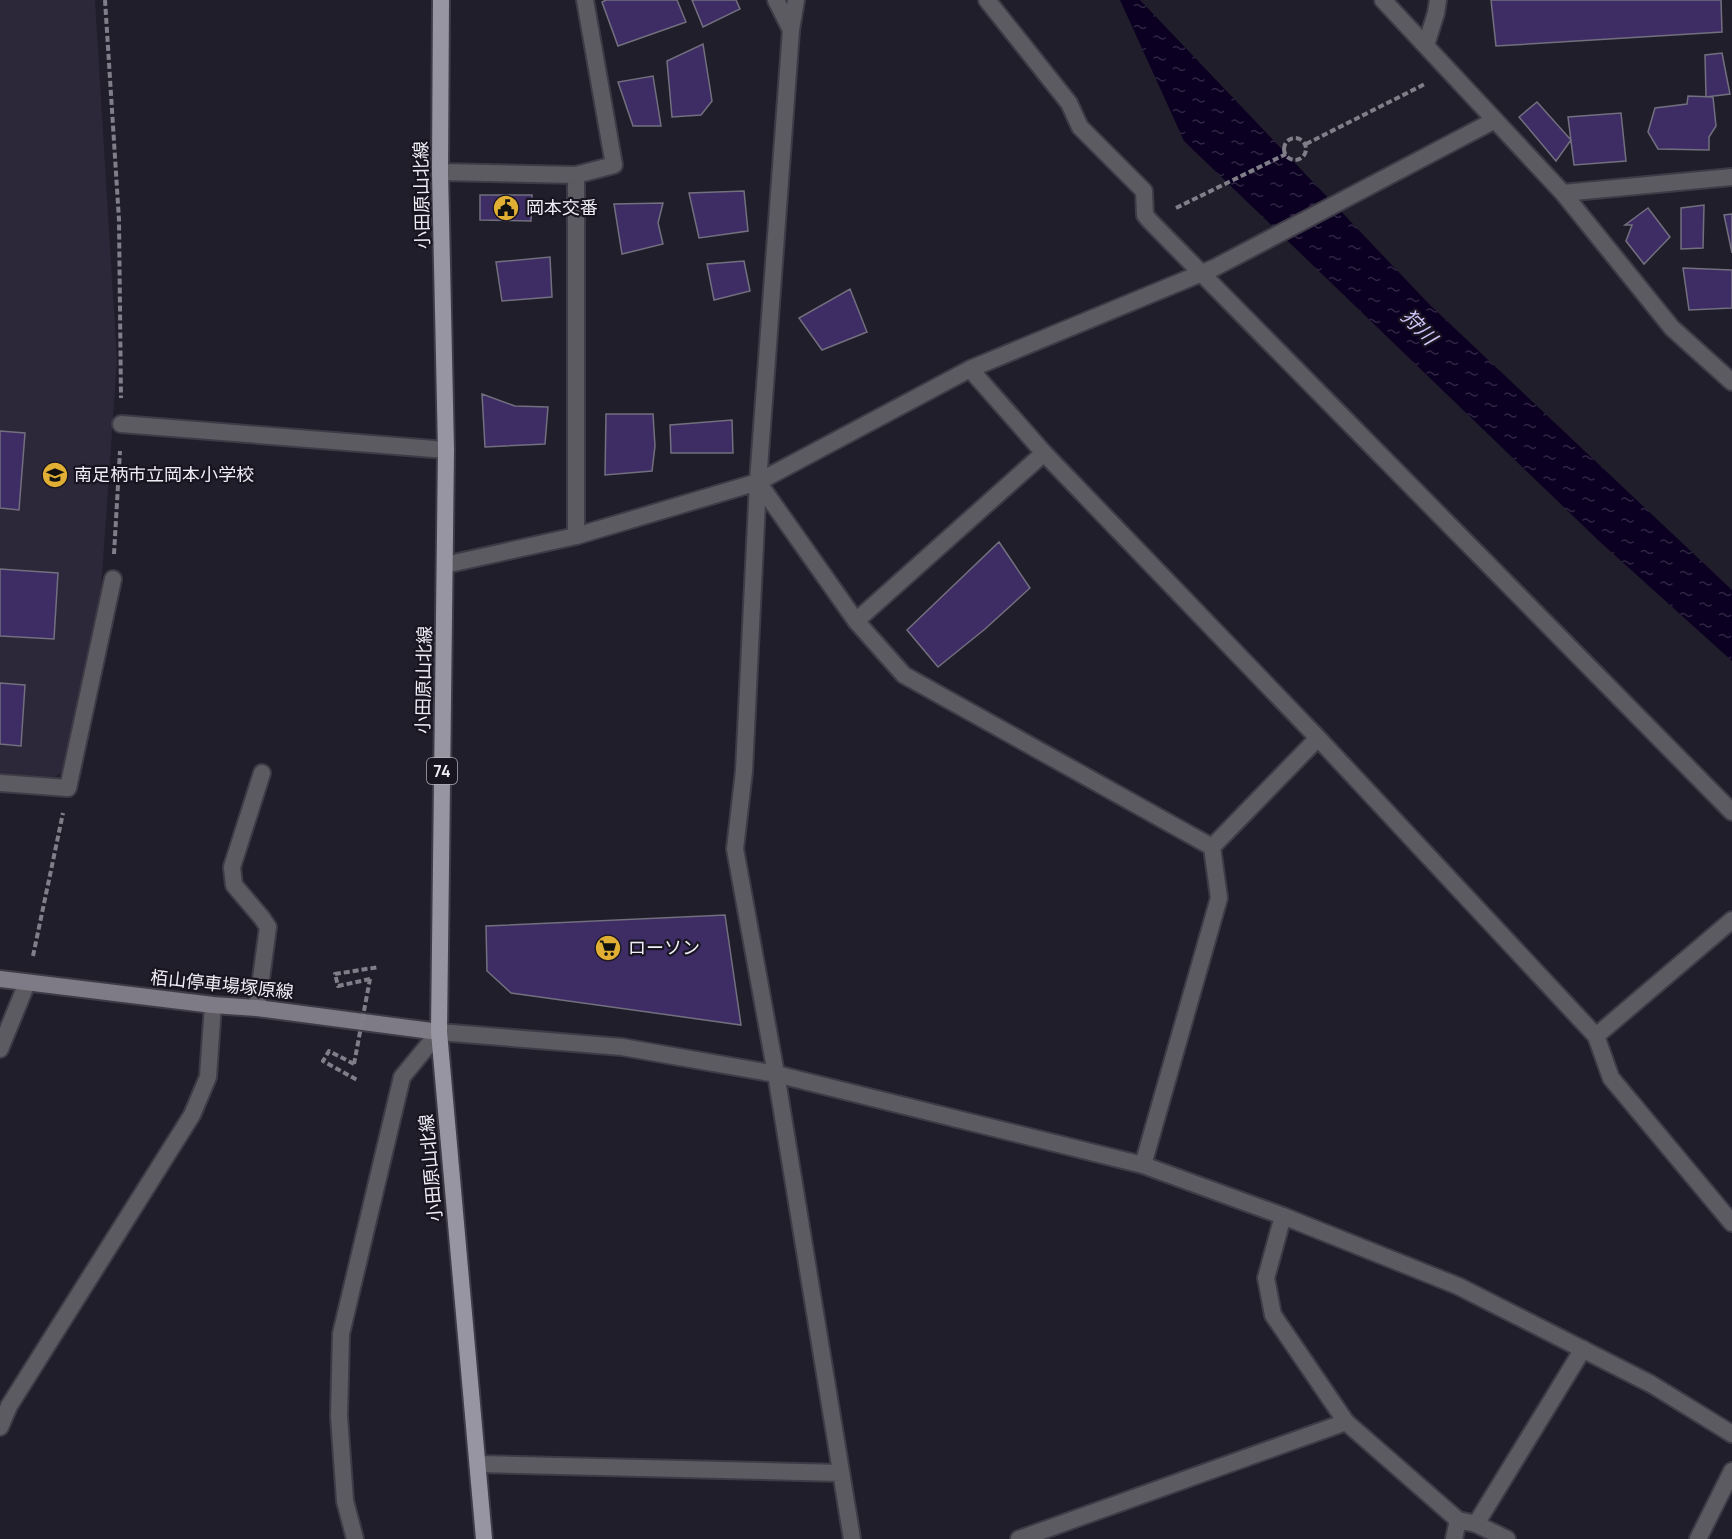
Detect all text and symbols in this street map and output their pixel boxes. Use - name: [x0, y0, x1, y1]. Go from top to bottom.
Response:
- street label: 小田原山北線: [408, 141, 434, 249]
- public building icon: 岡本交番: [491, 193, 521, 223]
- place label: 岡本交番: [526, 195, 598, 219]
- water label: 狩川: [1396, 303, 1444, 352]
- school or university icon: 南足柄市立岡本小学校: [40, 460, 70, 490]
- place label: 南足柄市立岡本小学校: [74, 462, 254, 486]
- street label: 小田原山北線: [410, 626, 436, 734]
- road number: 74: [427, 758, 457, 784]
- supermarket icon: ローソン: [593, 933, 623, 963]
- place label: ローソン: [628, 935, 700, 959]
- street label: 栢山停車場塚原線: [149, 965, 295, 1003]
- street label: 小田原山北線: [413, 1113, 447, 1223]

